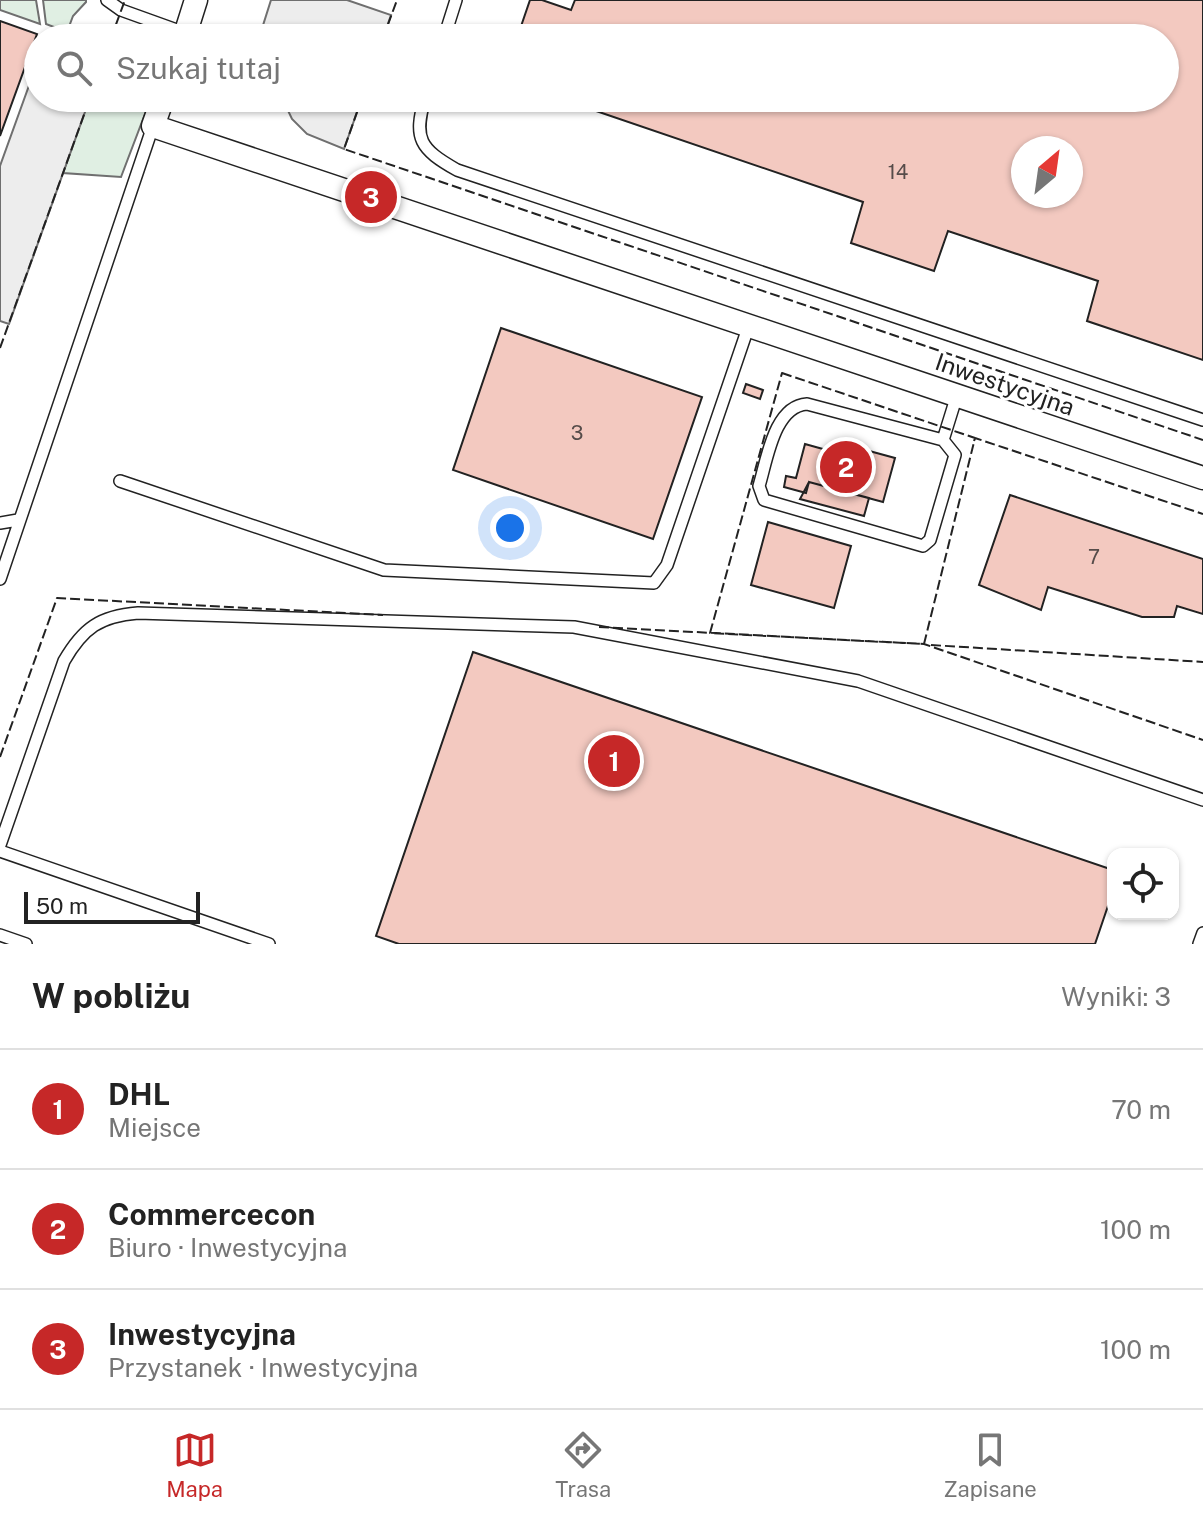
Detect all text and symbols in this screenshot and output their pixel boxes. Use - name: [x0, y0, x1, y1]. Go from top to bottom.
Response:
- search box: [24, 24, 1179, 112]
- icon: search: [52, 46, 96, 90]
- text: Szukaj tutaj: [116, 50, 281, 86]
- north arrow: [1011, 136, 1083, 208]
- house number: 14: [888, 160, 908, 184]
- pin: 3: [345, 167, 397, 227]
- street label: Inwestycyjna: [932, 347, 1078, 421]
- house number: 3: [571, 421, 583, 445]
- pin: 2: [820, 437, 872, 497]
- your location: [490, 508, 530, 548]
- house number: 7: [1088, 545, 1100, 569]
- pin: 1: [588, 731, 640, 791]
- map controls: [1107, 848, 1179, 920]
- button: locate: [1107, 848, 1179, 920]
- scale bar: [24, 888, 200, 924]
- text: 50 m: [36, 893, 88, 919]
- text: W pobliżu: [32, 976, 191, 1016]
- text: Wyniki: 3: [1061, 981, 1171, 1012]
- text: DHL: [108, 1076, 170, 1112]
- text: 1: [52, 1094, 64, 1125]
- text: 70 m: [1111, 1094, 1171, 1125]
- text: Miejsce: [108, 1112, 201, 1143]
- text: Commercecon: [108, 1196, 315, 1232]
- text: 2: [50, 1214, 66, 1245]
- text: 100 m: [1100, 1214, 1171, 1245]
- text: Biuro · Inwestycyjna: [108, 1232, 347, 1263]
- text: Inwestycyjna: [108, 1316, 296, 1352]
- text: 3: [49, 1334, 67, 1365]
- text: 100 m: [1100, 1334, 1171, 1365]
- text: Przystanek · Inwestycyjna: [108, 1352, 418, 1383]
- tab: Mapa: [166, 1428, 223, 1502]
- tab: Trasa: [555, 1428, 611, 1502]
- tab: Zapisane: [943, 1428, 1037, 1502]

